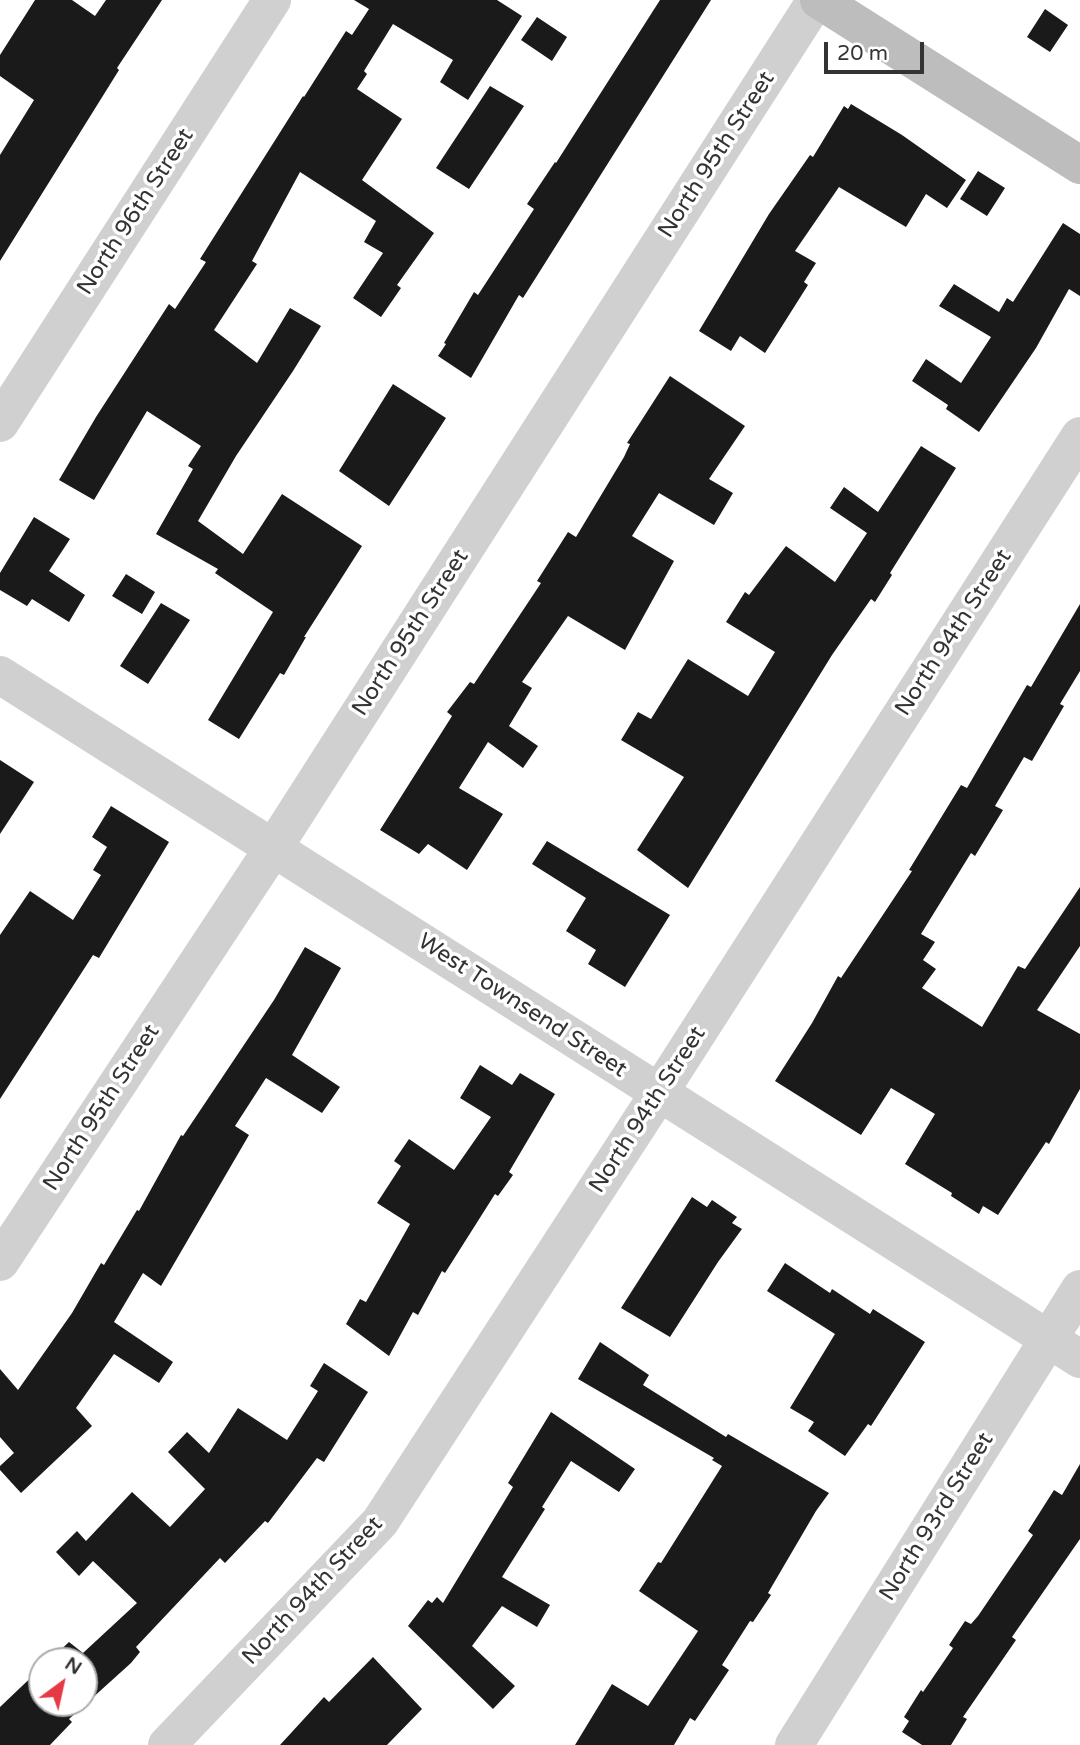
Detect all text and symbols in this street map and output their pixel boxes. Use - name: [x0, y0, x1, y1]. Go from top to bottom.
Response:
- scale bar: [828, 28, 928, 72]
- text: 20 m: [837, 41, 888, 66]
- street label: North 95th Street: [653, 67, 781, 243]
- street label: North 96th Street: [72, 124, 200, 300]
- street label: North 95th Street: [347, 545, 475, 721]
- street label: North 94th Street: [890, 545, 1018, 721]
- street label: West Townsend Street: [412, 928, 632, 1084]
- street label: North 95th Street: [38, 1020, 166, 1196]
- street label: North 94th Street: [584, 1022, 712, 1198]
- street label: North 93rd Street: [874, 1428, 1000, 1606]
- street label: North 94th Street: [237, 1511, 389, 1671]
- north arrow: [28, 1647, 98, 1717]
- text: N: [61, 1653, 86, 1679]

